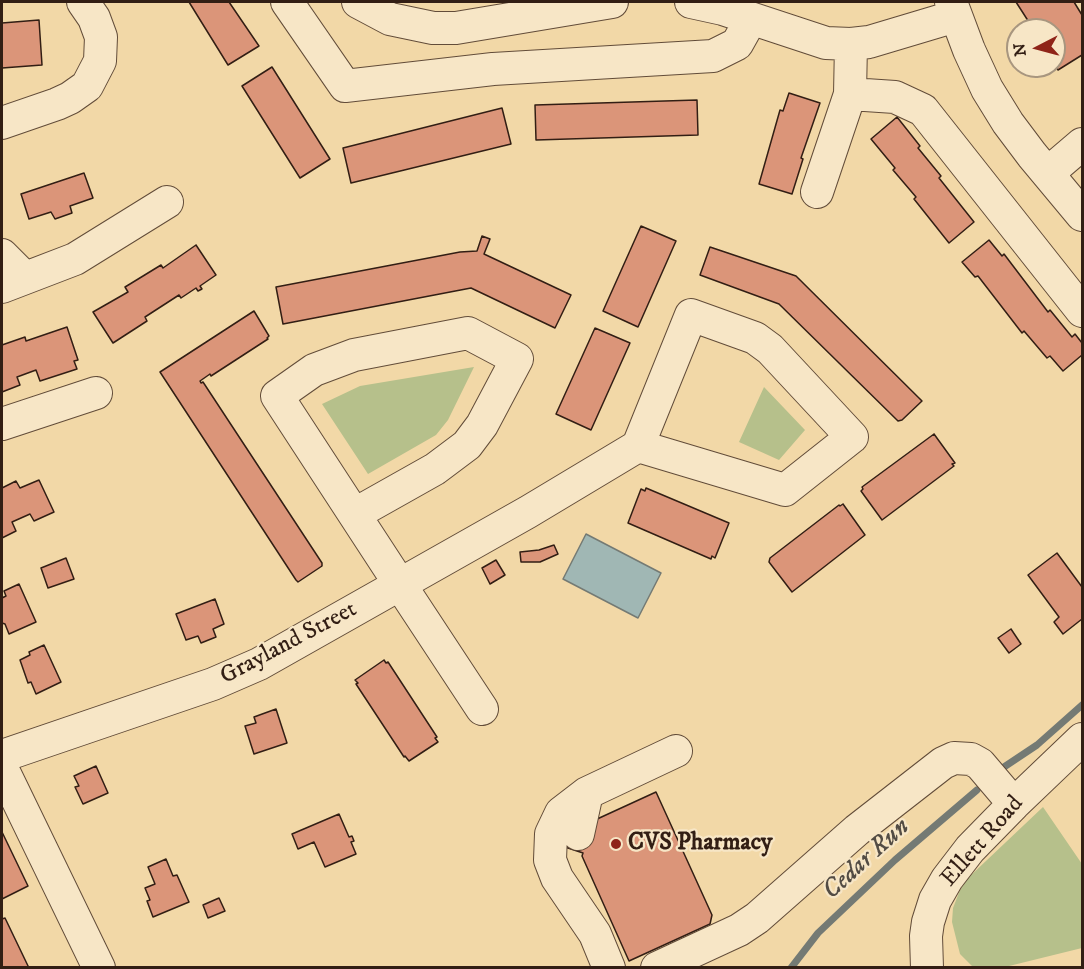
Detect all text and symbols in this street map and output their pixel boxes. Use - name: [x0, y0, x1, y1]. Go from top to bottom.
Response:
- north arrow: [1006, 18, 1066, 78]
- text: N: [1009, 42, 1031, 57]
- street label: Grayland Street: [216, 596, 362, 692]
- street label: Ellett Road: [936, 790, 1030, 894]
- water label: Cedar Run: [817, 813, 917, 907]
- place label: CVS Pharmacy: [628, 830, 772, 858]
- marker: CVS Pharmacy: [609, 837, 623, 851]

